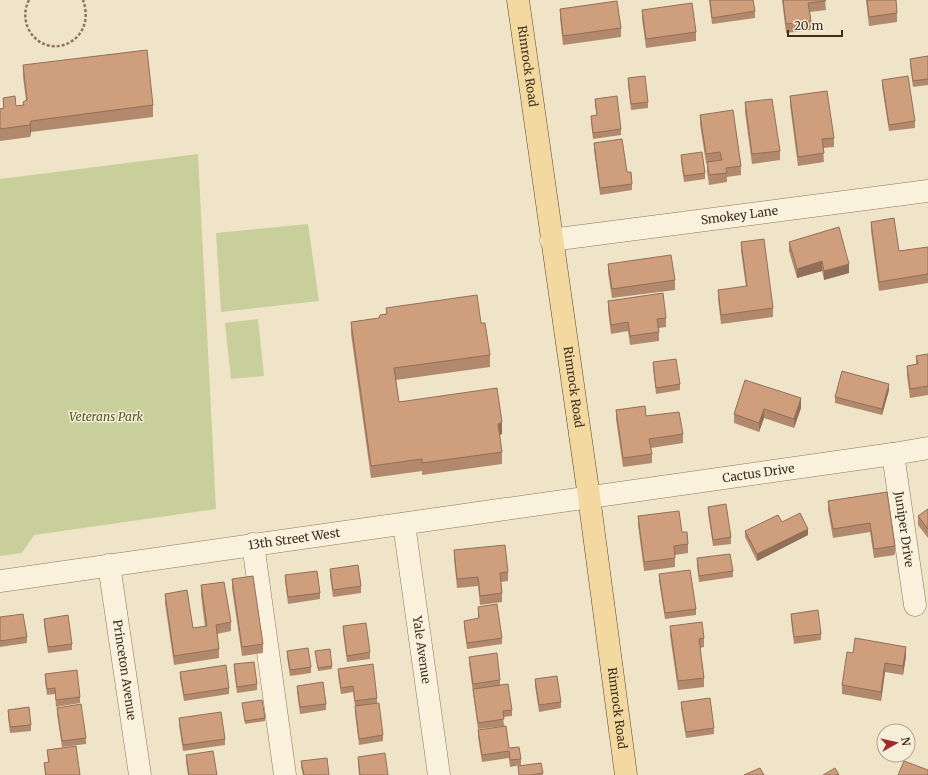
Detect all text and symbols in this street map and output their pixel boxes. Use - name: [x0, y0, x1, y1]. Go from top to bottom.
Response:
- scale bar: [788, 12, 842, 38]
- text: 20 m: [794, 18, 823, 33]
- street label: Rimrock Road: [515, 25, 541, 108]
- street label: Smokey Lane: [700, 203, 779, 227]
- street label: Rimrock Road: [561, 345, 587, 429]
- park label: Veterans Park: [69, 409, 144, 424]
- street label: Cactus Drive: [721, 460, 795, 485]
- street label: Juniper Drive: [891, 489, 917, 568]
- street label: 13th Street West: [247, 525, 341, 553]
- street label: Yale Avenue: [410, 614, 434, 685]
- street label: Princeton Avenue: [110, 618, 140, 721]
- street label: Rimrock Road: [605, 666, 630, 750]
- north arrow: [876, 723, 916, 763]
- text: N: [898, 736, 913, 747]

